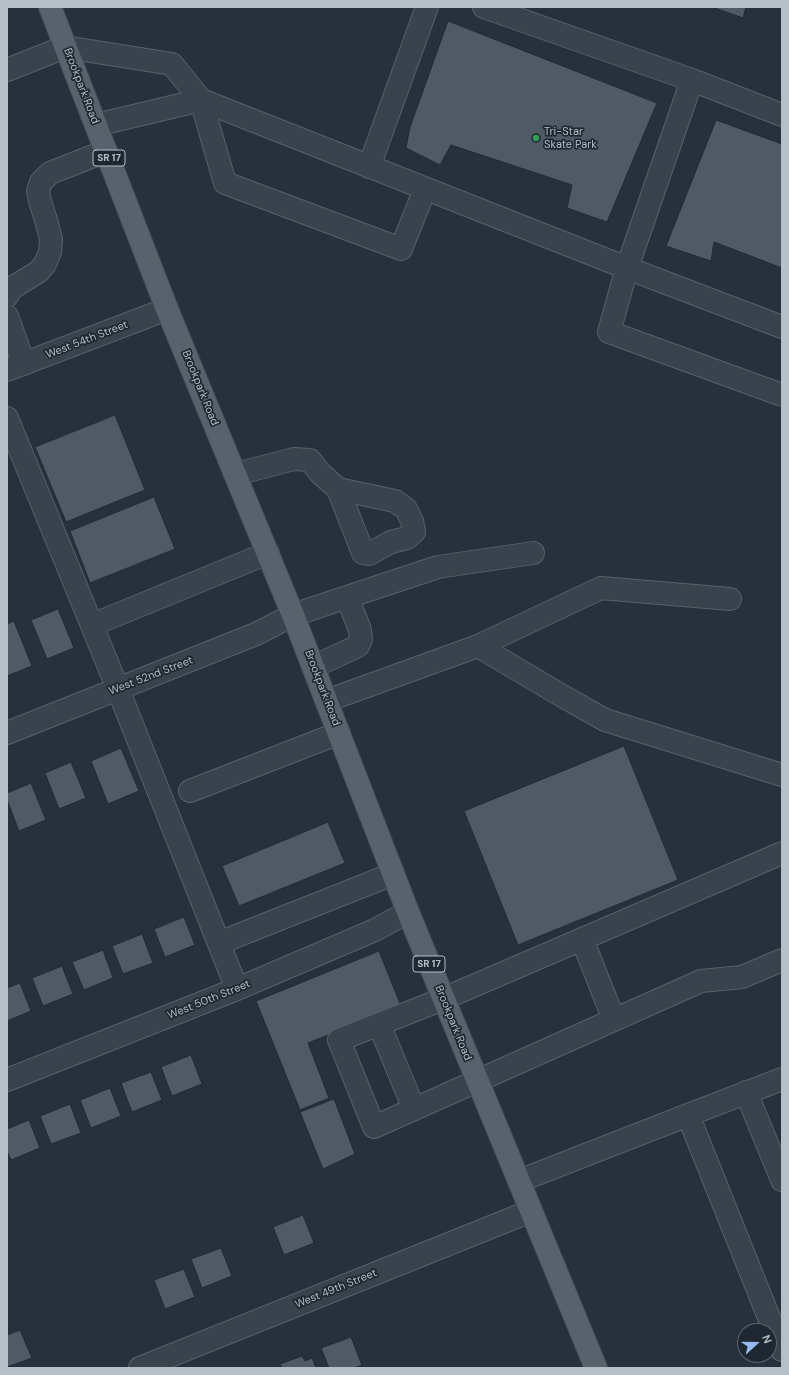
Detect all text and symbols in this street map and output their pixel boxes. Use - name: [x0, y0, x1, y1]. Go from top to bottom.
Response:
- street label: Brookpark Road: [60, 46, 102, 126]
- place label: Tri-Star Skate Park: [544, 125, 597, 151]
- marker: Tri-Star Skate Park: [531, 133, 541, 143]
- road number: SR 17: [93, 150, 125, 166]
- street label: West 54th Street: [44, 318, 130, 362]
- street label: Brookpark Road: [179, 348, 221, 428]
- street label: Brookpark Road: [301, 648, 343, 728]
- street label: West 52nd Street: [107, 654, 195, 698]
- road number: SR 17: [413, 956, 445, 972]
- street label: West 50th Street: [166, 977, 252, 1023]
- street label: Brookpark Road: [432, 983, 474, 1063]
- street label: West 49th Street: [293, 1267, 379, 1311]
- north arrow: [737, 1323, 777, 1363]
- text: N: [759, 1333, 775, 1345]

